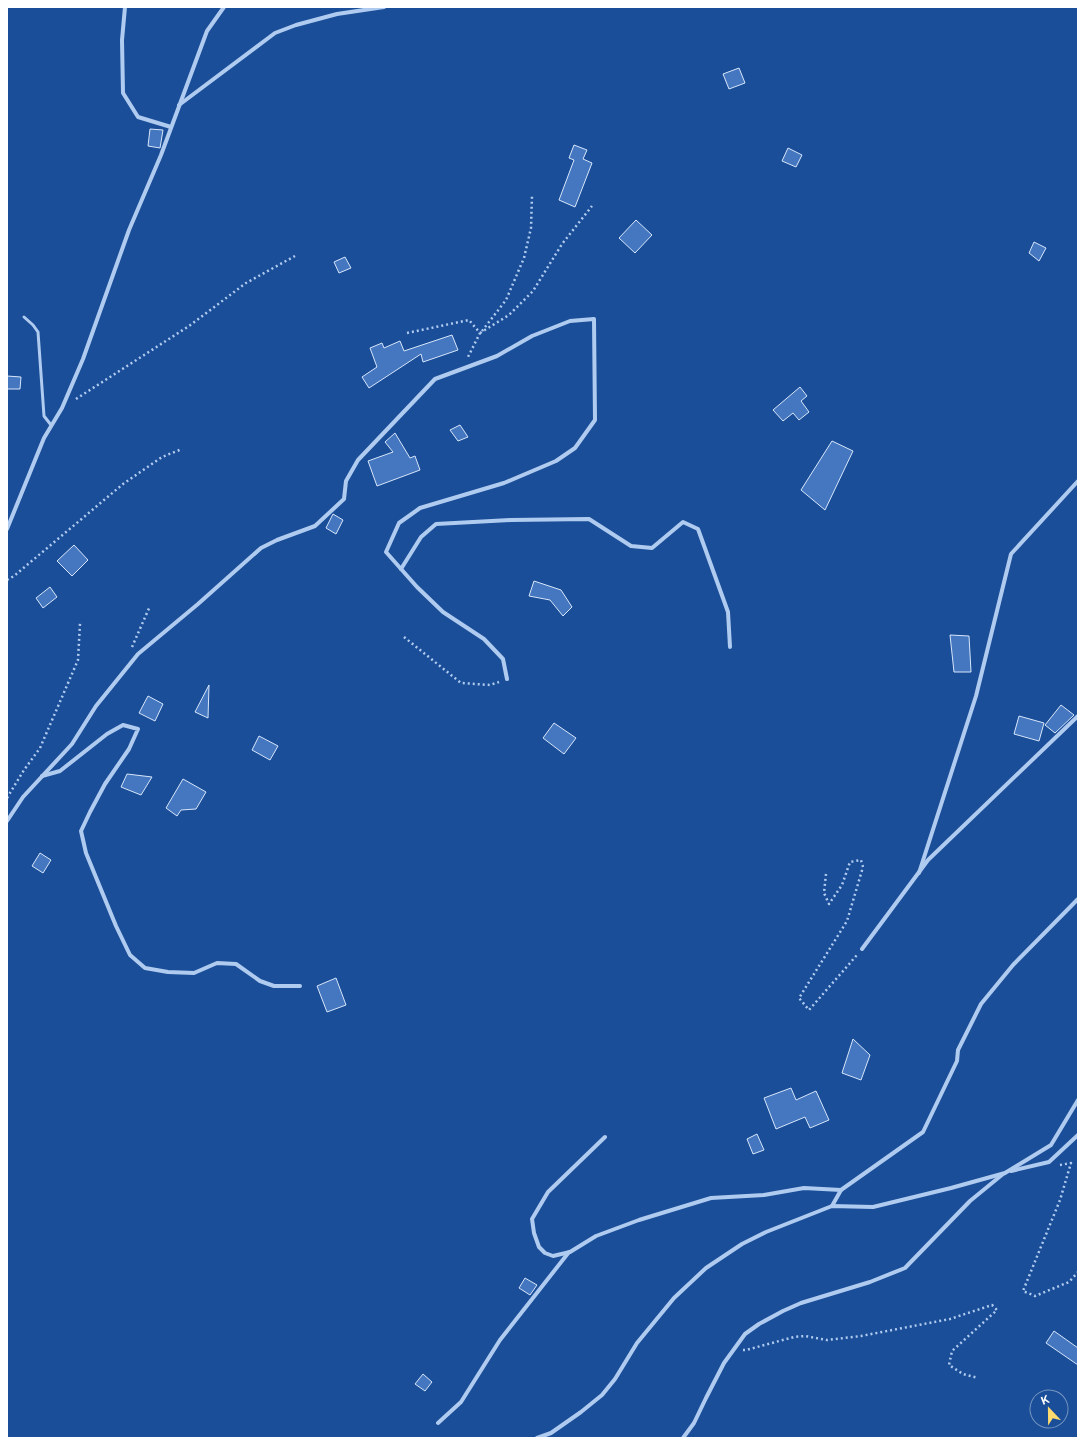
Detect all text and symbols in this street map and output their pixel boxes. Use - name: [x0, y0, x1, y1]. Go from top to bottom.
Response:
- north arrow: [1029, 1389, 1069, 1429]
- text: K: [1039, 1392, 1052, 1408]

